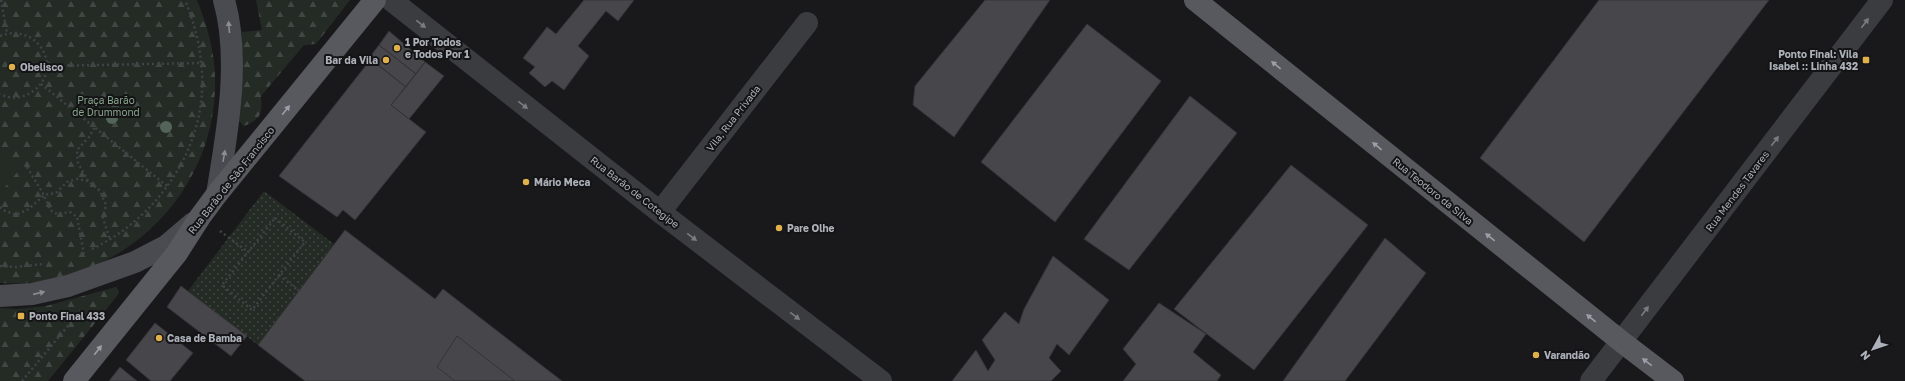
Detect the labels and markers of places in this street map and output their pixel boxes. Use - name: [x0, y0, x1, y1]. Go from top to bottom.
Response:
- place label: 1 Por Todos e Todos Por 1: [405, 36, 470, 60]
- marker: 1 Por Todos e Todos Por 1: [392, 43, 402, 53]
- place label: Ponto Final: Vila Isabel :: Linha 432: [1769, 48, 1858, 72]
- place label: Bar da Vila: [325, 54, 378, 66]
- marker: Bar da Vila: [381, 55, 391, 65]
- marker: Ponto Final: Vila Isabel :: Linha 432: [1861, 55, 1871, 65]
- place label: Obelisco: [20, 61, 63, 73]
- marker: Obelisco: [7, 62, 17, 72]
- place label: Mário Meca: [534, 176, 590, 188]
- marker: Mário Meca: [521, 177, 531, 187]
- place label: Pare Olhe: [787, 222, 835, 234]
- marker: Pare Olhe: [774, 223, 784, 233]
- place label: Ponto Final 433: [29, 310, 105, 322]
- marker: Ponto Final 433: [16, 311, 26, 321]
- place label: Casa de Bamba: [167, 332, 242, 344]
- marker: Casa de Bamba: [154, 333, 164, 343]
- place label: Varandão: [1544, 349, 1590, 361]
- marker: Varandão: [1531, 350, 1541, 360]

